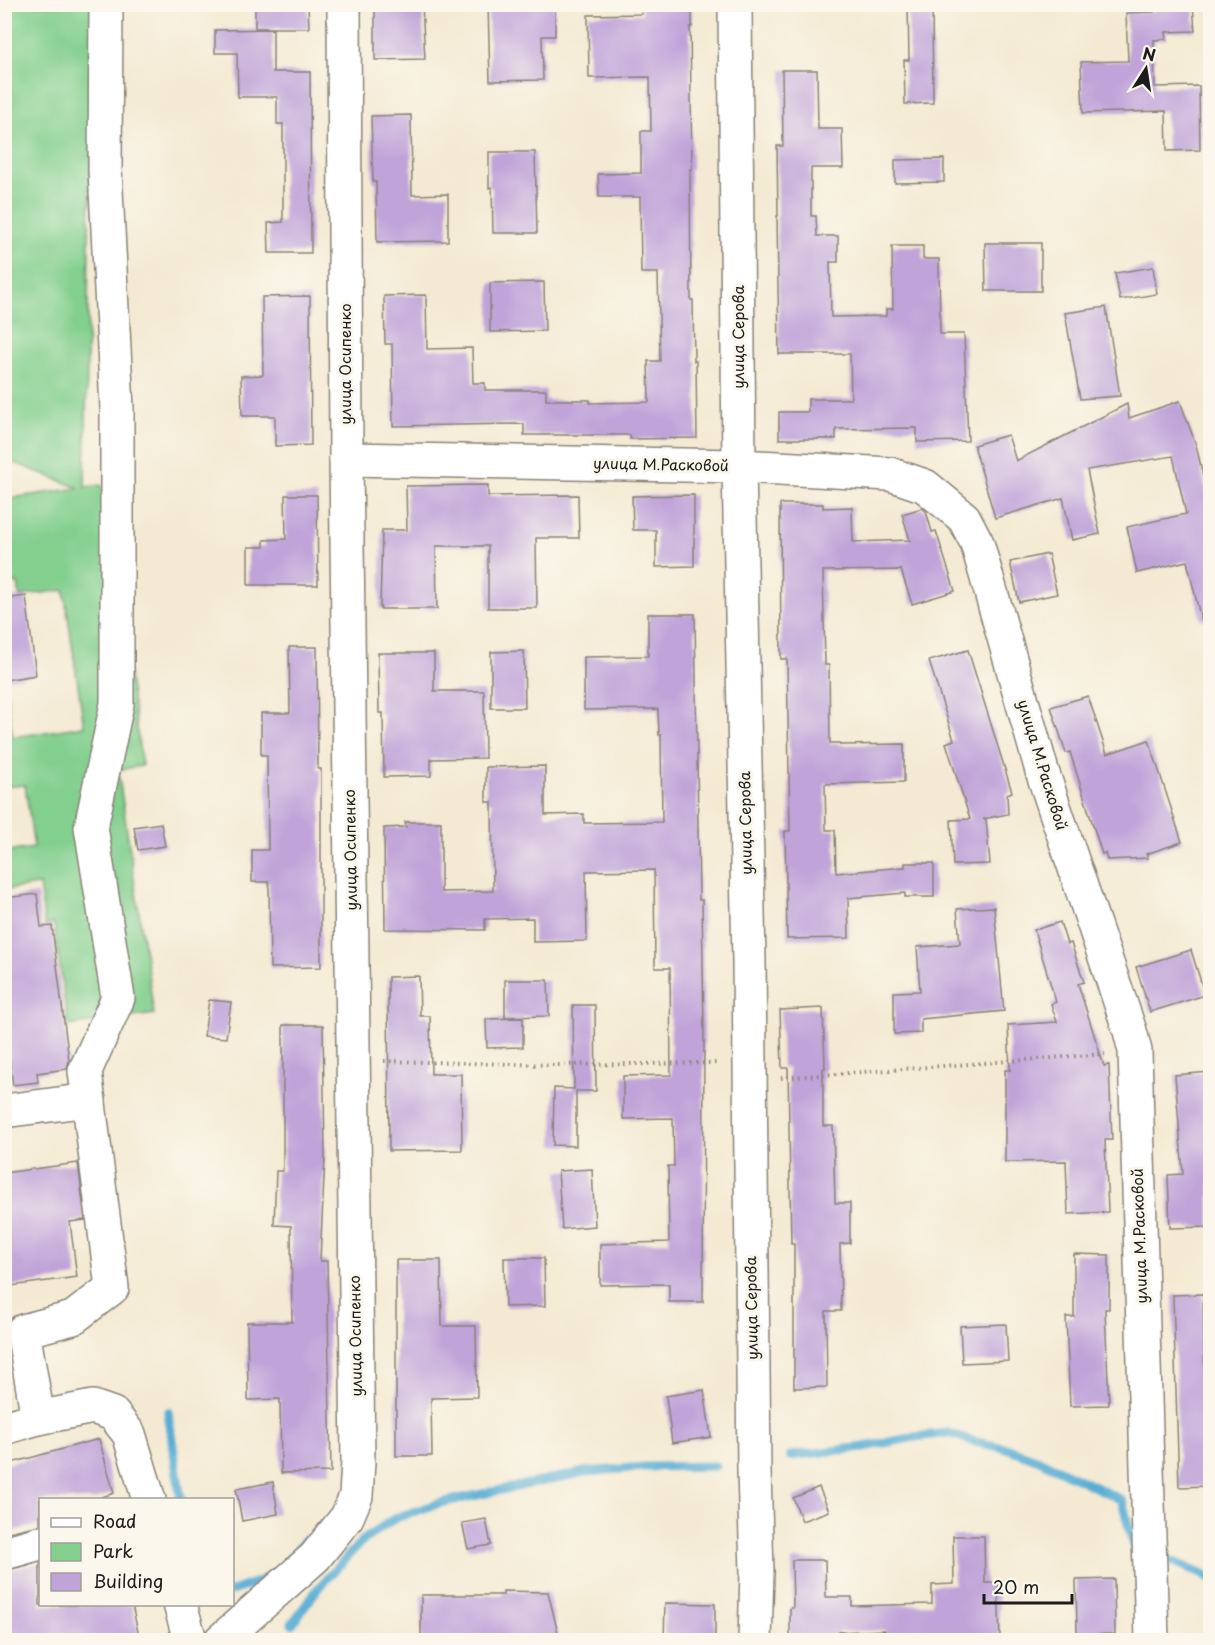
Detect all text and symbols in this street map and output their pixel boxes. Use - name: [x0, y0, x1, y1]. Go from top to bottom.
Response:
- north arrow: [1116, 39, 1176, 99]
- text: N: [1141, 40, 1158, 66]
- street label: улица Серова: [726, 285, 749, 389]
- street label: улица Осипенко: [333, 303, 356, 425]
- street label: улица М.Расковой: [593, 451, 729, 476]
- street label: улица М.Расковой: [1013, 696, 1074, 833]
- street label: улица Серова: [732, 770, 757, 875]
- street label: улица Осипенко: [337, 789, 362, 911]
- street label: улица М.Расковой: [1125, 1168, 1152, 1304]
- street label: улица Серова: [738, 1255, 763, 1360]
- street label: улица Осипенко: [342, 1275, 367, 1397]
- legend: [39, 1498, 234, 1606]
- text: Road: [93, 1507, 137, 1534]
- text: Park: [93, 1537, 133, 1564]
- text: Building: [93, 1567, 163, 1594]
- scale bar: [984, 1567, 1072, 1605]
- text: 20 m: [993, 1573, 1039, 1600]

